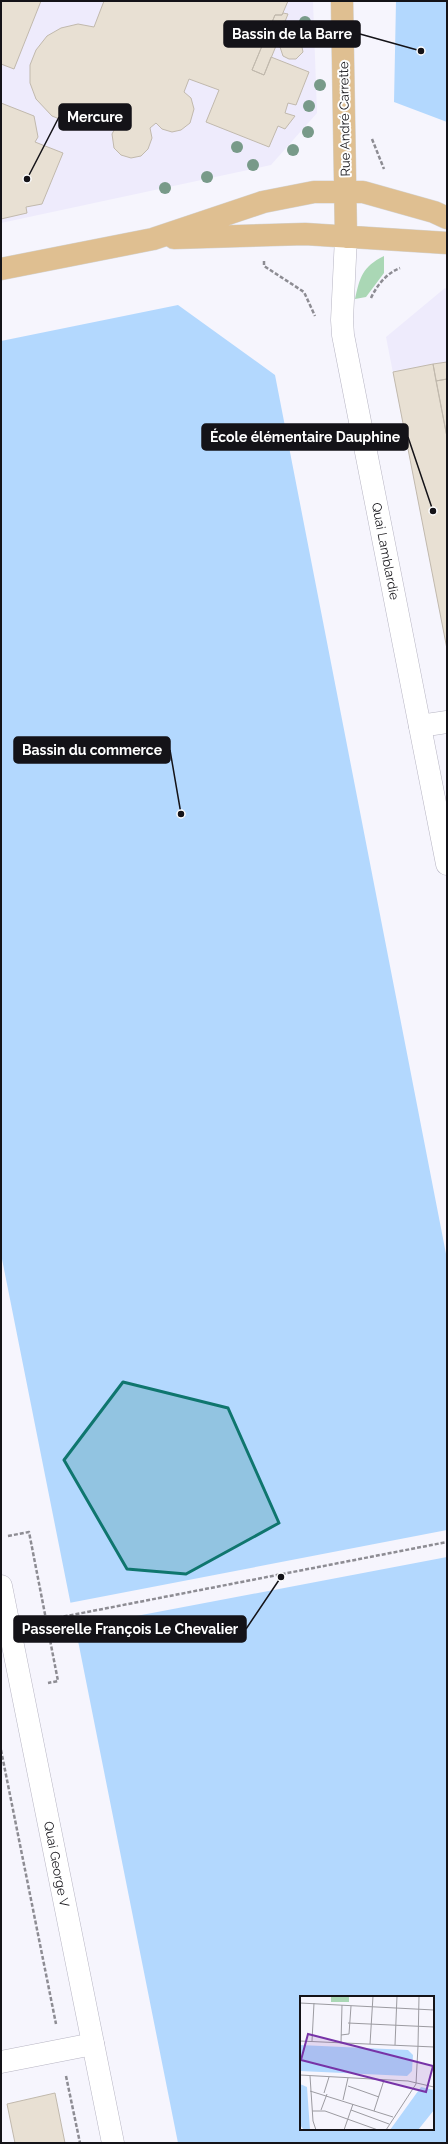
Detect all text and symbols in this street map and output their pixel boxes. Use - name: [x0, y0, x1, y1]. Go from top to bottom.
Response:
- callout: Bassin de la Barre: [224, 21, 360, 47]
- text: Bassin de la Barre: [232, 26, 353, 42]
- street label: Rue André Carrette: [336, 61, 353, 177]
- callout: Mercure: [59, 104, 131, 130]
- text: Mercure: [67, 109, 124, 125]
- callout: École élémentaire Dauphine: [202, 424, 408, 450]
- text: École élémentaire Dauphine: [210, 428, 401, 445]
- street label: Quai Lamblardie: [369, 501, 402, 601]
- callout: Bassin du commerce: [14, 737, 170, 763]
- text: Bassin du commerce: [22, 742, 163, 758]
- callout: Passerelle François Le Chevalier: [14, 1616, 246, 1642]
- text: Passerelle François Le Chevalier: [22, 1621, 239, 1637]
- street label: Quai George V: [41, 1820, 72, 1908]
- inset map: [300, 1996, 434, 2130]

